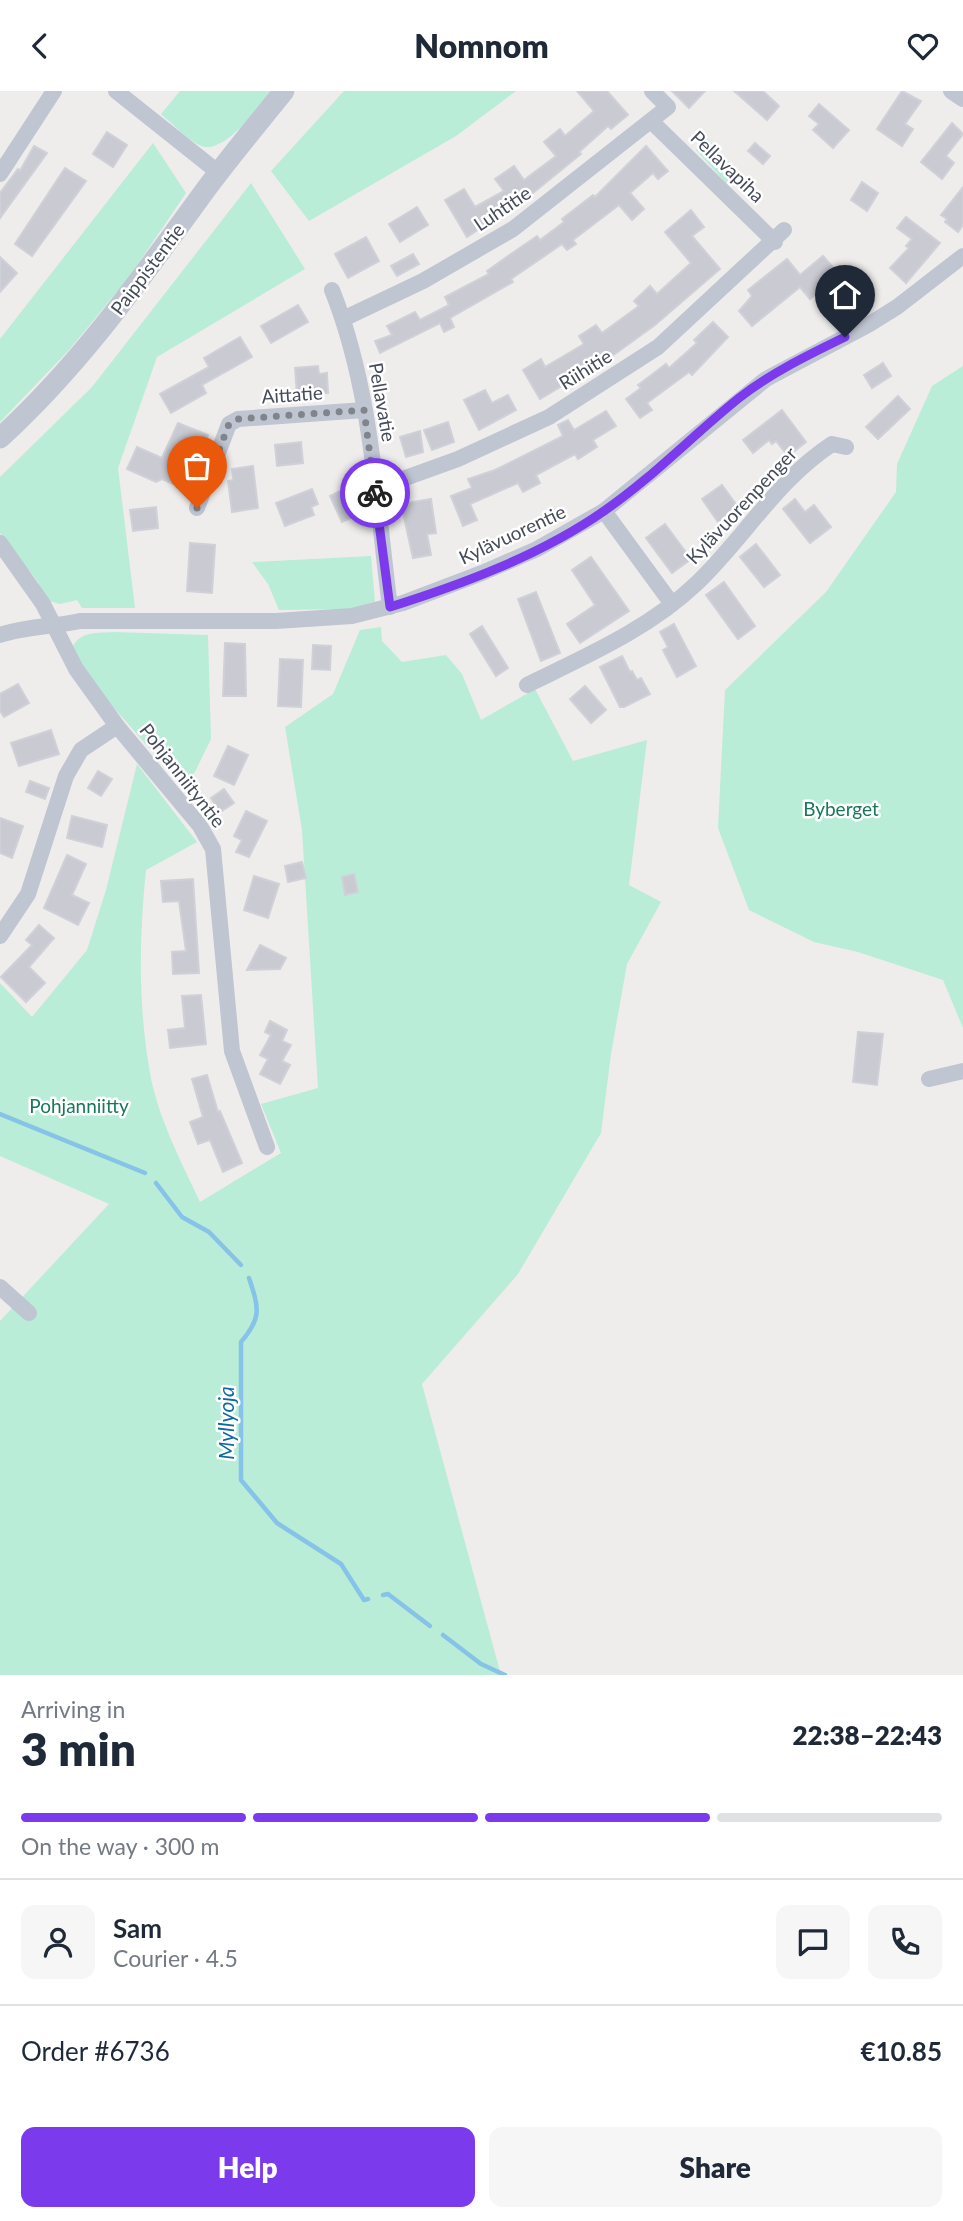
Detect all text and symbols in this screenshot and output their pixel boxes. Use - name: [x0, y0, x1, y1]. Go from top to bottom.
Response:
- text: Nomnom: [414, 26, 549, 65]
- icon: back: [21, 27, 59, 65]
- icon: heart: [904, 27, 942, 65]
- street label: Pellavapiha: [686, 125, 770, 207]
- street label: Luhtitie: [469, 181, 535, 235]
- street label: Paippistentie: [105, 219, 189, 319]
- pin: [815, 265, 875, 337]
- icon: home: [826, 276, 864, 314]
- street label: Riihitie: [554, 344, 616, 394]
- street label: Pellavatie: [365, 361, 401, 443]
- street label: Aittatie: [261, 380, 323, 408]
- pin: [167, 436, 227, 508]
- street label: Kylävuorenpenger: [681, 442, 801, 568]
- icon: bag: [178, 447, 216, 485]
- courier: [340, 458, 410, 528]
- icon: bike: [356, 474, 394, 512]
- street label: Kylävuorentie: [455, 499, 569, 569]
- street label: Pohjanniityntie: [135, 719, 231, 831]
- park label: Byberget: [803, 797, 879, 820]
- park label: Pohjanniitty: [29, 1094, 129, 1117]
- water label: Myllyoja: [213, 1386, 238, 1460]
- text: Arriving in: [21, 1695, 125, 1723]
- text: 22:38–22:43: [792, 1719, 942, 1751]
- text: 3 min: [21, 1721, 136, 1776]
- text: On the way · 300 m: [21, 1832, 220, 1860]
- button: person: [21, 1905, 95, 1979]
- button: chat: [776, 1905, 850, 1979]
- button: phone: [868, 1905, 942, 1979]
- text: Sam: [113, 1912, 162, 1944]
- text: Courier · 4.5: [113, 1944, 238, 1972]
- text: Order #6736: [21, 2035, 170, 2067]
- text: €10.85: [860, 2035, 942, 2067]
- button: Help: [21, 2127, 475, 2207]
- button: Share: [489, 2127, 942, 2207]

